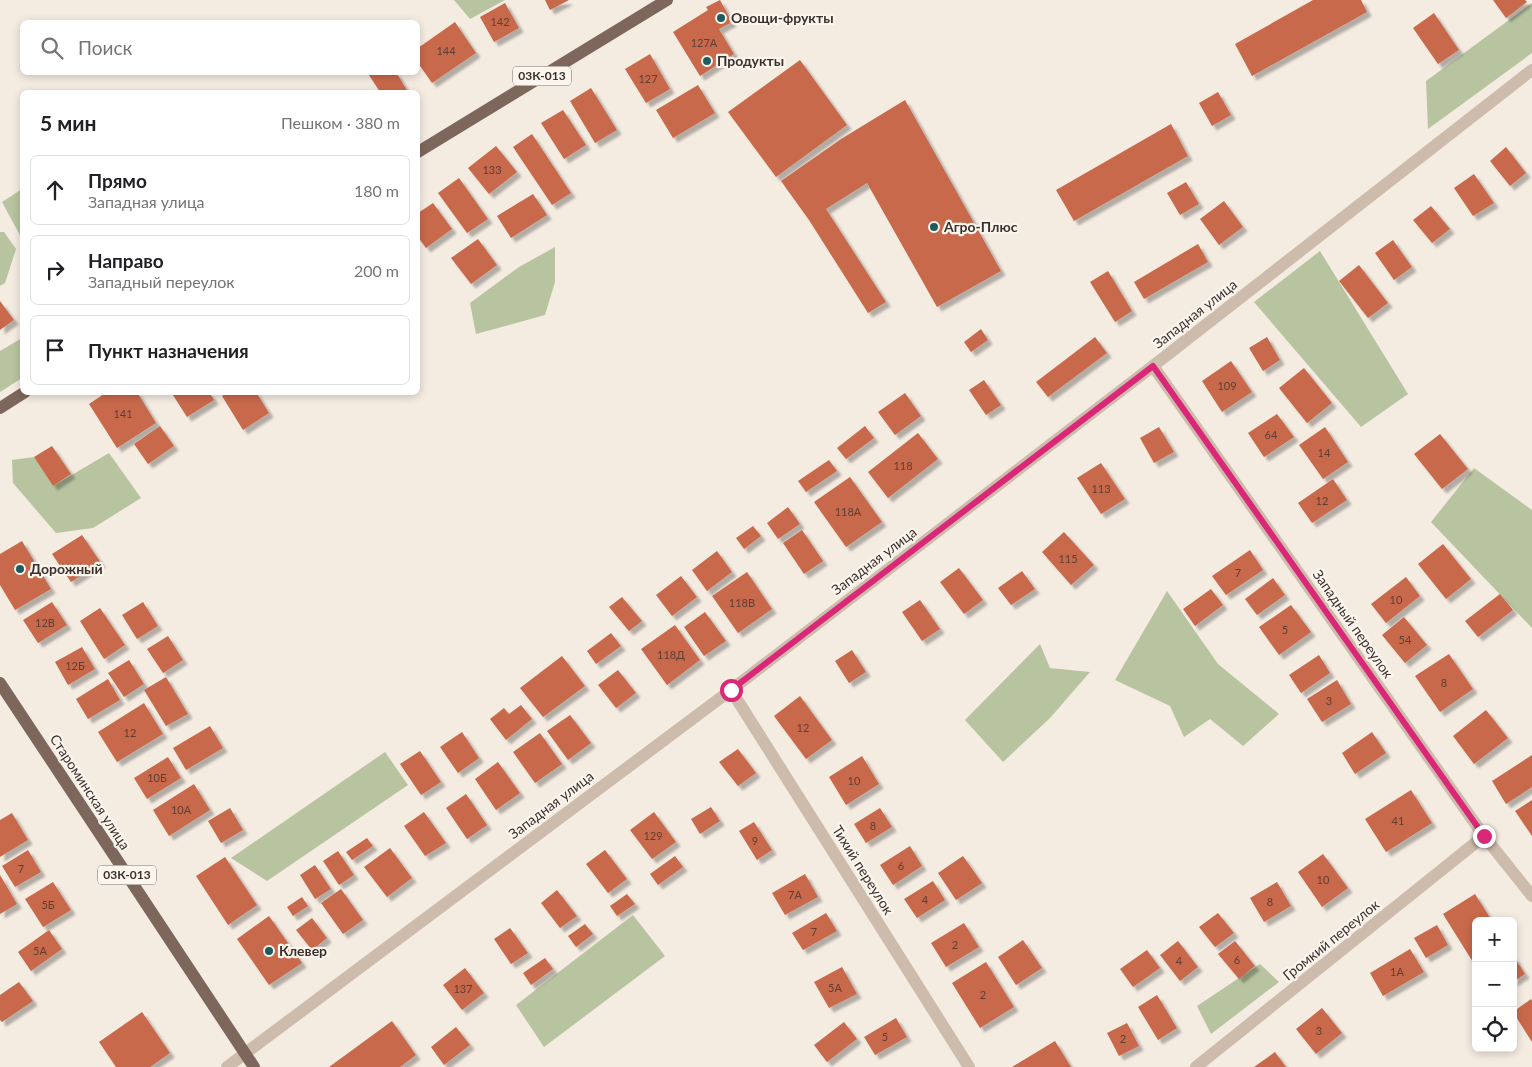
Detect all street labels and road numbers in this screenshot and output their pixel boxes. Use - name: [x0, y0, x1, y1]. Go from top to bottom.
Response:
- road number: 03К-013: [513, 66, 571, 85]
- street label: Западная улица: [1149, 275, 1240, 352]
- street label: Западная улица: [828, 523, 920, 598]
- street label: Западный переулок: [1310, 566, 1398, 682]
- street label: Староминская улица: [47, 731, 134, 853]
- street label: Западная улица: [505, 767, 597, 842]
- street label: Тихий переулок: [829, 822, 898, 918]
- road number: 03К-013: [98, 866, 156, 884]
- street label: Громкий переулок: [1279, 895, 1383, 984]

